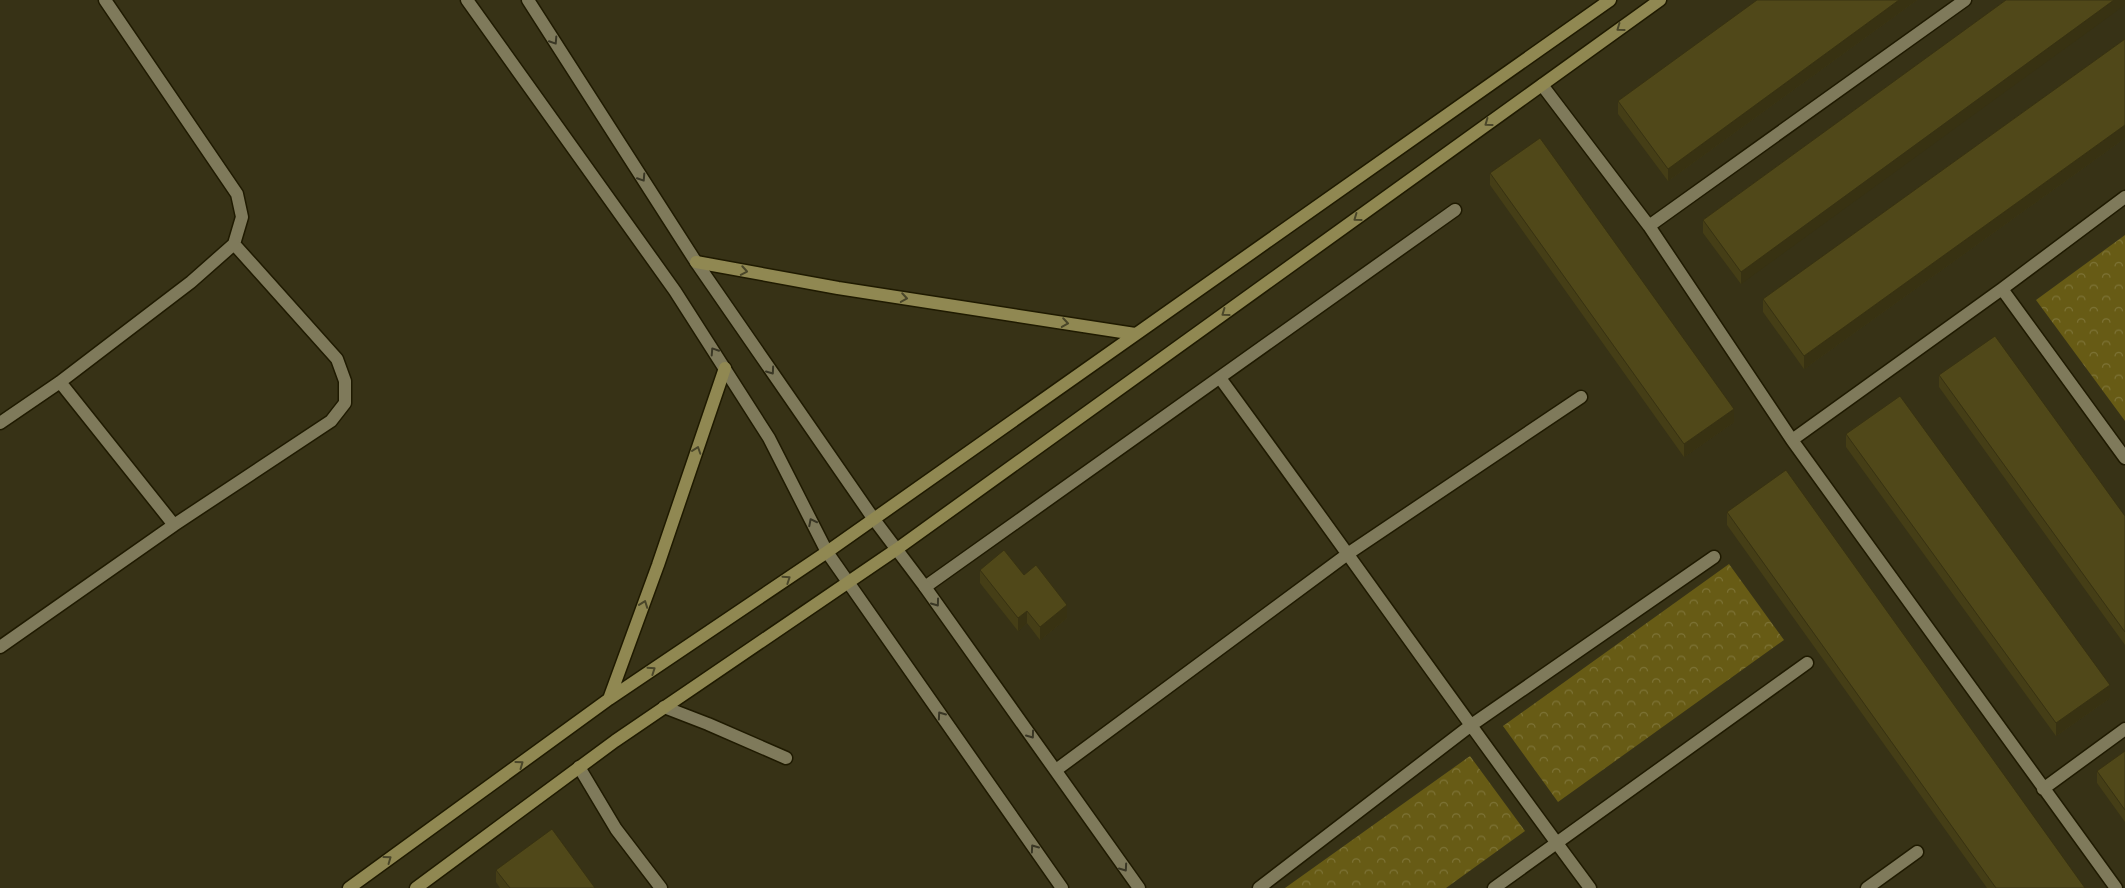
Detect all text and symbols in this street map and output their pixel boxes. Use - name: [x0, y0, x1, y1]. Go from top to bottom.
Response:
- one-way arrow: [1617, 23, 1626, 31]
- one-way arrow: [548, 35, 558, 44]
- one-way arrow: [1485, 117, 1494, 127]
- one-way arrow: [636, 172, 645, 181]
- one-way arrow: [1353, 212, 1363, 221]
- one-way arrow: [740, 266, 748, 276]
- one-way arrow: [900, 293, 909, 303]
- one-way arrow: [1221, 307, 1231, 316]
- one-way arrow: [1060, 318, 1069, 328]
- one-way arrow: [710, 347, 720, 356]
- one-way arrow: [765, 365, 774, 375]
- one-way arrow: [691, 446, 701, 455]
- one-way arrow: [808, 518, 818, 527]
- one-way arrow: [782, 575, 791, 585]
- one-way arrow: [930, 597, 939, 607]
- one-way arrow: [638, 600, 648, 608]
- one-way arrow: [647, 666, 656, 676]
- one-way arrow: [938, 711, 947, 721]
- one-way arrow: [1025, 729, 1034, 739]
- one-way arrow: [514, 761, 524, 770]
- one-way arrow: [1031, 844, 1040, 854]
- one-way arrow: [383, 856, 392, 865]
- one-way arrow: [1118, 862, 1127, 872]

